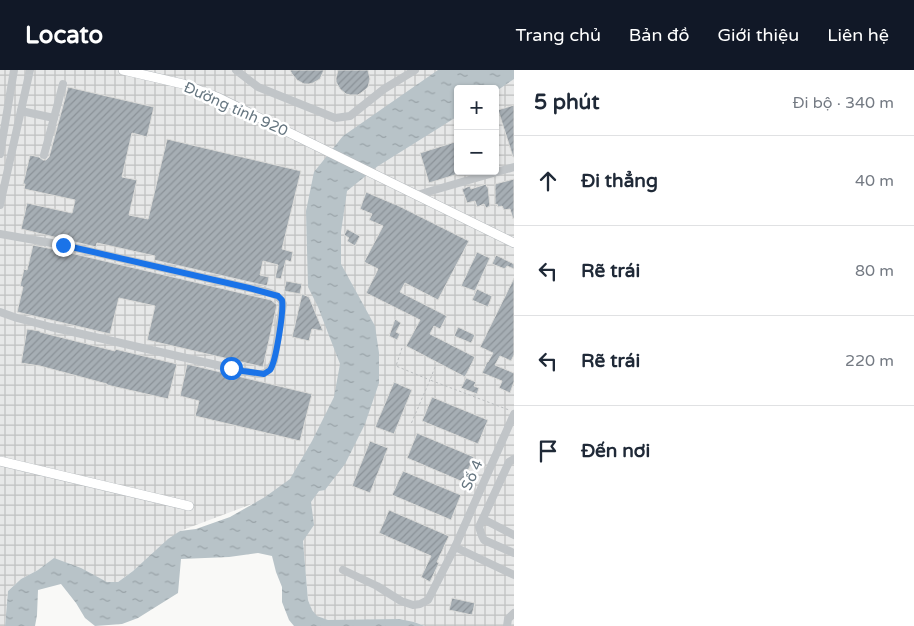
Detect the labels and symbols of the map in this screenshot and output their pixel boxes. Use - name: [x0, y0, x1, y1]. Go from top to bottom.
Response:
- street label: Đường tỉnh 920: [181, 78, 291, 140]
- route end: [52, 234, 75, 257]
- route start: [220, 357, 243, 380]
- street label: Số 4: [457, 457, 487, 493]

